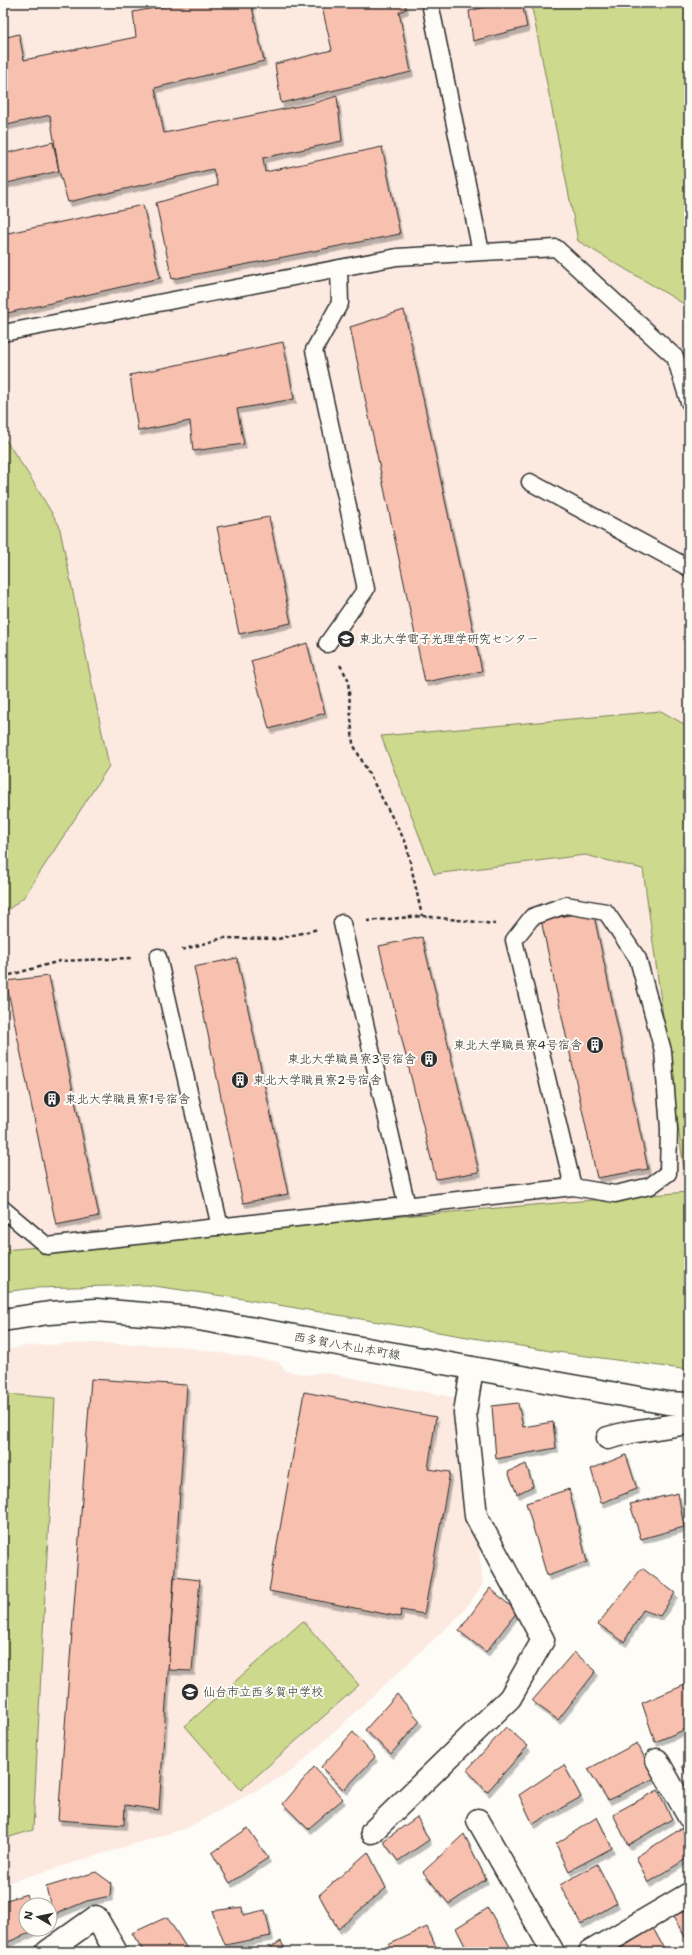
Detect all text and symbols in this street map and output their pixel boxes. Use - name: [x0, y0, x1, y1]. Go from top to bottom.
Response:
- school or university icon: 東北大学電子光理学研究センター: [336, 629, 356, 649]
- place label: 東北大学電子光理学研究センター: [359, 631, 539, 647]
- building icon: 東北大学職員寮4号宿舎: [585, 1035, 605, 1055]
- place label: 東北大学職員寮4号宿舎: [454, 1037, 582, 1053]
- building icon: 東北大学職員寮3号宿舎: [419, 1049, 439, 1069]
- place label: 東北大学職員寮3号宿舎: [288, 1051, 416, 1067]
- building icon: 東北大学職員寮2号宿舎: [230, 1070, 250, 1090]
- place label: 東北大学職員寮2号宿舎: [253, 1072, 381, 1088]
- building icon: 東北大学職員寮1号宿舎: [42, 1089, 62, 1109]
- place label: 東北大学職員寮1号宿舎: [65, 1091, 190, 1107]
- street label: 西多賀八木山本町線: [292, 1329, 402, 1363]
- school or university icon: 仙台市立西多賀中学校: [180, 1682, 200, 1702]
- place label: 仙台市立西多賀中学校: [203, 1684, 323, 1700]
- north arrow: [18, 1897, 58, 1937]
- text: N: [21, 1910, 37, 1921]

